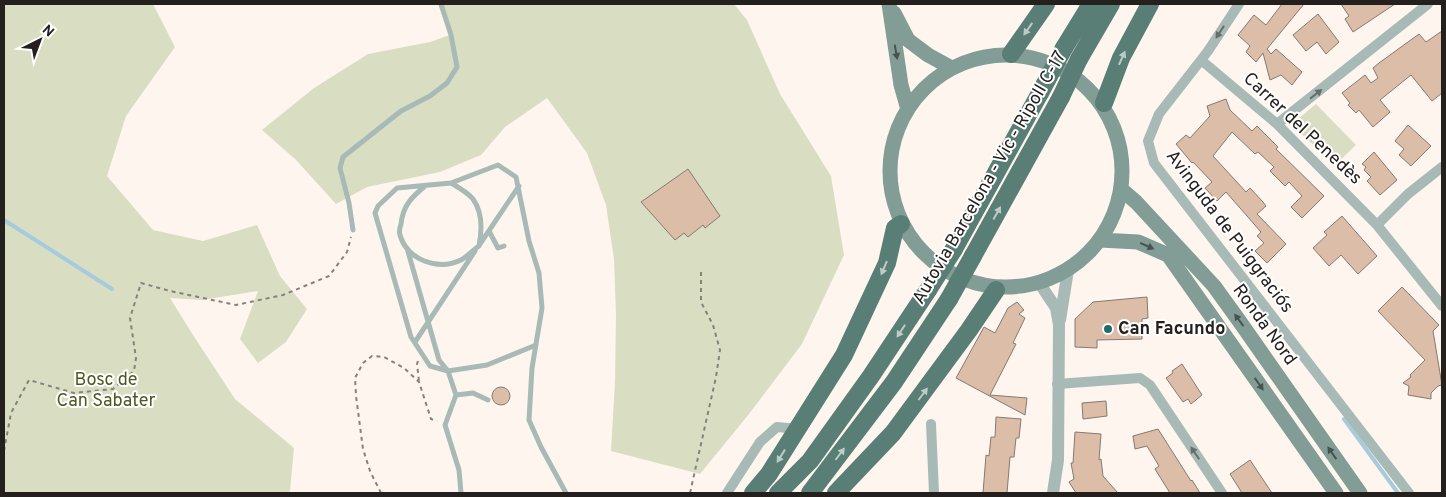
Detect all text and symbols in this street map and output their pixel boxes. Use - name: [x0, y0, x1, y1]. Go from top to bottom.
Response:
- north arrow: [15, 15, 65, 65]
- text: N: [38, 22, 57, 41]
- one-way arrow: [1023, 22, 1033, 36]
- one-way arrow: [1216, 25, 1225, 39]
- one-way arrow: [892, 44, 900, 60]
- street label: Autovia Barcelona - Vic - Ripoll C-17: [908, 47, 1072, 309]
- one-way arrow: [1118, 51, 1126, 65]
- street label: Carrer del Penedès: [1238, 68, 1366, 190]
- one-way arrow: [1309, 88, 1322, 99]
- street label: Avinguda de Puiggraciós: [1160, 146, 1298, 318]
- one-way arrow: [992, 206, 1001, 220]
- one-way arrow: [1140, 242, 1154, 250]
- one-way arrow: [880, 261, 888, 275]
- street label: Ronda Nord: [1227, 280, 1301, 370]
- one-way arrow: [1233, 314, 1244, 327]
- place label: Can Facundo: [1118, 318, 1225, 341]
- marker: Can Facundo: [1102, 323, 1114, 335]
- one-way arrow: [897, 324, 906, 337]
- park label: Bosc de Can Sabater: [56, 369, 156, 413]
- one-way arrow: [1254, 377, 1264, 390]
- one-way arrow: [917, 388, 928, 401]
- one-way arrow: [1190, 446, 1200, 459]
- one-way arrow: [1327, 446, 1337, 460]
- one-way arrow: [834, 448, 845, 461]
- one-way arrow: [776, 449, 785, 462]

